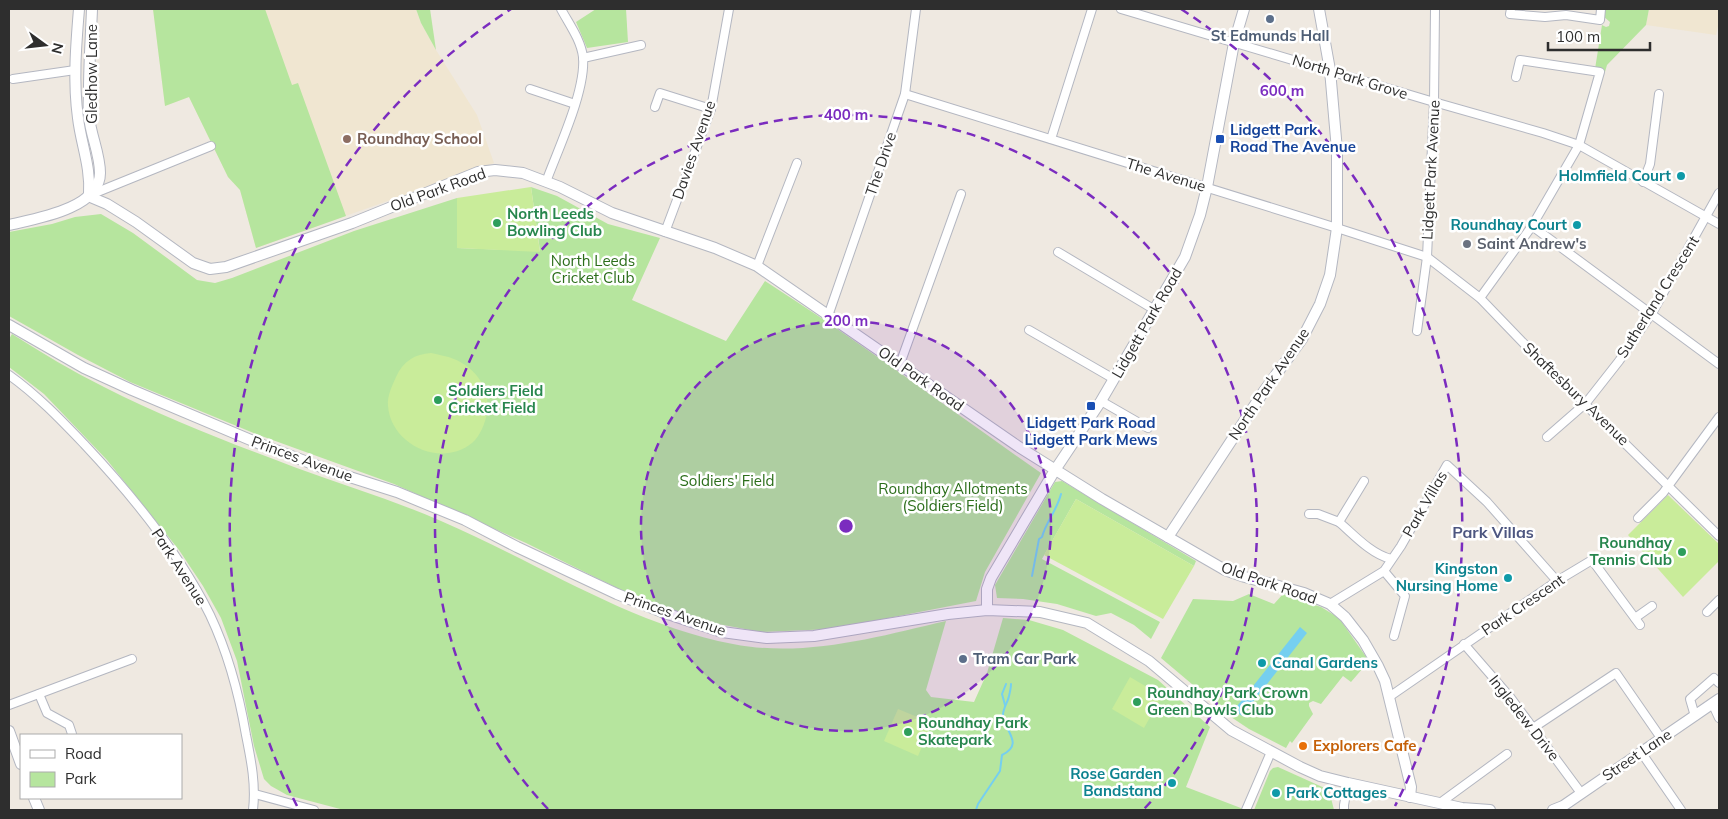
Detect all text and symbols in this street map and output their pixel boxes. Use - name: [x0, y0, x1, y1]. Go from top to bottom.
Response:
- marker: St Edmunds Hall: [1264, 13, 1276, 25]
- north arrow: [20, 20, 70, 70]
- scale bar: [1548, 20, 1650, 52]
- street label: Gledhow Lane: [82, 24, 101, 124]
- place label: St Edmunds Hall: [1211, 26, 1329, 45]
- text: 100 m: [1556, 27, 1600, 46]
- text: N: [47, 41, 68, 56]
- street label: North Park Grove: [1290, 50, 1410, 103]
- text: 600 m: [1260, 81, 1304, 100]
- street label: Davies Avenue: [668, 98, 719, 202]
- street label: Lidgett Park Avenue: [1417, 100, 1444, 240]
- text: 400 m: [824, 105, 868, 124]
- place label: Lidgett Park Road The Avenue: [1230, 120, 1356, 156]
- place label: Roundhay School: [357, 129, 482, 148]
- street label: The Drive: [861, 129, 900, 198]
- marker: Roundhay School: [341, 133, 353, 145]
- marker: Lidgett Park Road The Avenue: [1214, 133, 1226, 145]
- street label: The Avenue: [1124, 153, 1208, 196]
- street label: Old Park Road: [387, 163, 488, 216]
- place label: Holmfield Court: [1559, 166, 1671, 185]
- marker: Holmfield Court: [1675, 170, 1687, 182]
- place label: North Leeds Bowling Club: [507, 204, 602, 240]
- place label: Roundhay Court: [1450, 215, 1567, 234]
- marker: North Leeds Bowling Club: [491, 217, 503, 229]
- marker: Roundhay Court: [1571, 219, 1583, 231]
- street label: Sutherland Crescent: [1612, 232, 1703, 361]
- place label: Saint Andrew's: [1477, 234, 1587, 253]
- marker: Saint Andrew's: [1461, 238, 1473, 250]
- park label: North Leeds Cricket Club: [551, 251, 635, 287]
- street label: Lidgett Park Road: [1107, 264, 1186, 381]
- text: 200 m: [824, 311, 868, 330]
- street label: North Park Avenue: [1224, 324, 1313, 443]
- street label: Shaftesbury Avenue: [1519, 338, 1633, 449]
- street label: Old Park Road: [875, 342, 968, 415]
- place label: Soldiers Field Cricket Field: [448, 381, 543, 417]
- marker: Soldiers Field Cricket Field: [432, 394, 444, 406]
- marker: Lidgett Park Road Lidgett Park Mews: [1085, 400, 1097, 412]
- place label: Lidgett Park Road Lidgett Park Mews: [1024, 413, 1158, 449]
- street label: Princes Avenue: [249, 431, 355, 486]
- street label: Park Villas: [1398, 467, 1451, 540]
- park label: Soldiers' Field: [680, 471, 774, 490]
- park label: Roundhay Allotments (Soldiers Field): [878, 479, 1028, 515]
- centre of rings: [837, 517, 855, 535]
- district label: Park Villas: [1452, 522, 1534, 542]
- street label: Park Avenue: [148, 525, 211, 609]
- place label: Roundhay Tennis Club: [1590, 533, 1673, 569]
- marker: Roundhay Tennis Club: [1676, 546, 1688, 558]
- street label: Old Park Road: [1219, 557, 1320, 608]
- place label: Kingston Nursing Home: [1396, 559, 1498, 595]
- street label: Park Crescent: [1478, 570, 1568, 639]
- marker: Kingston Nursing Home: [1502, 572, 1514, 584]
- street label: Princes Avenue: [622, 587, 729, 640]
- place label: Tram Car Park: [973, 649, 1077, 668]
- marker: Tram Car Park: [957, 653, 969, 665]
- place label: Canal Gardens: [1272, 653, 1378, 672]
- marker: Canal Gardens: [1256, 657, 1268, 669]
- street label: Ingledew Drive: [1485, 671, 1564, 764]
- place label: Roundhay Park Crown Green Bowls Club: [1147, 683, 1308, 719]
- marker: Roundhay Park Crown Green Bowls Club: [1131, 696, 1143, 708]
- place label: Roundhay Park Skatepark: [918, 713, 1029, 749]
- street label: Street Lane: [1598, 724, 1675, 785]
- marker: Roundhay Park Skatepark: [902, 726, 914, 738]
- legend: [20, 734, 182, 799]
- place label: Explorers Cafe: [1313, 736, 1417, 755]
- marker: Explorers Cafe: [1297, 740, 1309, 752]
- text: Road: [65, 744, 102, 763]
- place label: Rose Garden Bandstand: [1070, 764, 1162, 800]
- text: Park: [65, 769, 97, 788]
- marker: Rose Garden Bandstand: [1166, 777, 1178, 789]
- place label: Park Cottages: [1286, 783, 1387, 802]
- marker: Park Cottages: [1270, 787, 1282, 799]

